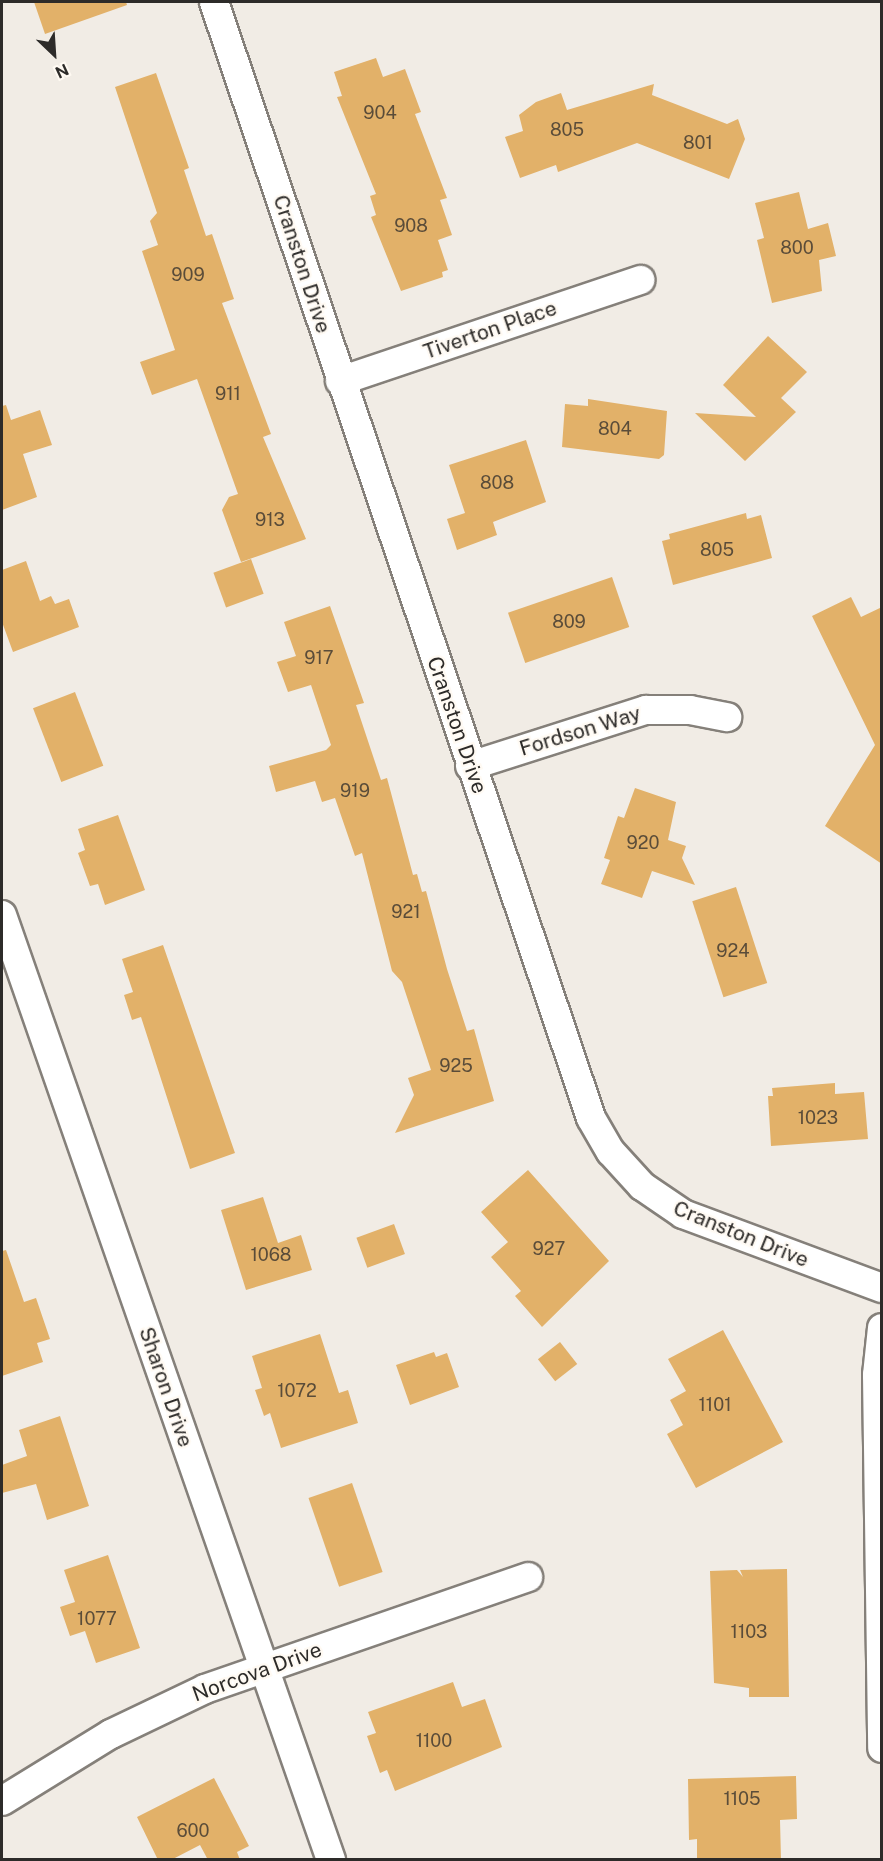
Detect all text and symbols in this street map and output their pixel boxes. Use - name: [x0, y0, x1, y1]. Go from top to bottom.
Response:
- north arrow: [24, 24, 84, 84]
- text: N: [52, 60, 72, 82]
- house number: 904: [363, 102, 397, 124]
- house number: 805: [550, 119, 584, 141]
- house number: 801: [683, 132, 713, 154]
- street label: Cranston Drive: [268, 192, 336, 336]
- house number: 908: [394, 215, 428, 237]
- house number: 800: [780, 237, 814, 259]
- house number: 909: [171, 264, 205, 286]
- street label: Tiverton Place: [420, 295, 560, 365]
- house number: 911: [215, 383, 241, 405]
- house number: 804: [598, 418, 632, 440]
- house number: 808: [480, 472, 514, 494]
- house number: 913: [255, 509, 285, 531]
- house number: 805: [700, 539, 734, 561]
- house number: 809: [552, 611, 586, 633]
- house number: 917: [304, 647, 334, 669]
- street label: Cranston Drive: [422, 653, 492, 797]
- street label: Fordson Way: [516, 701, 644, 761]
- house number: 919: [340, 780, 370, 802]
- house number: 920: [627, 832, 659, 854]
- house number: 921: [391, 901, 421, 923]
- house number: 924: [716, 940, 750, 962]
- house number: 925: [439, 1055, 473, 1077]
- house number: 1023: [798, 1107, 838, 1129]
- street label: Cranston Drive: [670, 1195, 812, 1273]
- house number: 927: [533, 1238, 565, 1260]
- house number: 1068: [251, 1244, 291, 1266]
- street label: Sharon Drive: [134, 1324, 198, 1450]
- house number: 1072: [277, 1380, 317, 1402]
- house number: 1101: [699, 1394, 731, 1416]
- house number: 1077: [77, 1608, 117, 1630]
- house number: 1103: [731, 1621, 767, 1643]
- street label: Norcova Drive: [189, 1637, 325, 1707]
- house number: 1100: [416, 1730, 452, 1752]
- house number: 1105: [723, 1788, 761, 1810]
- house number: 600: [176, 1820, 210, 1842]

